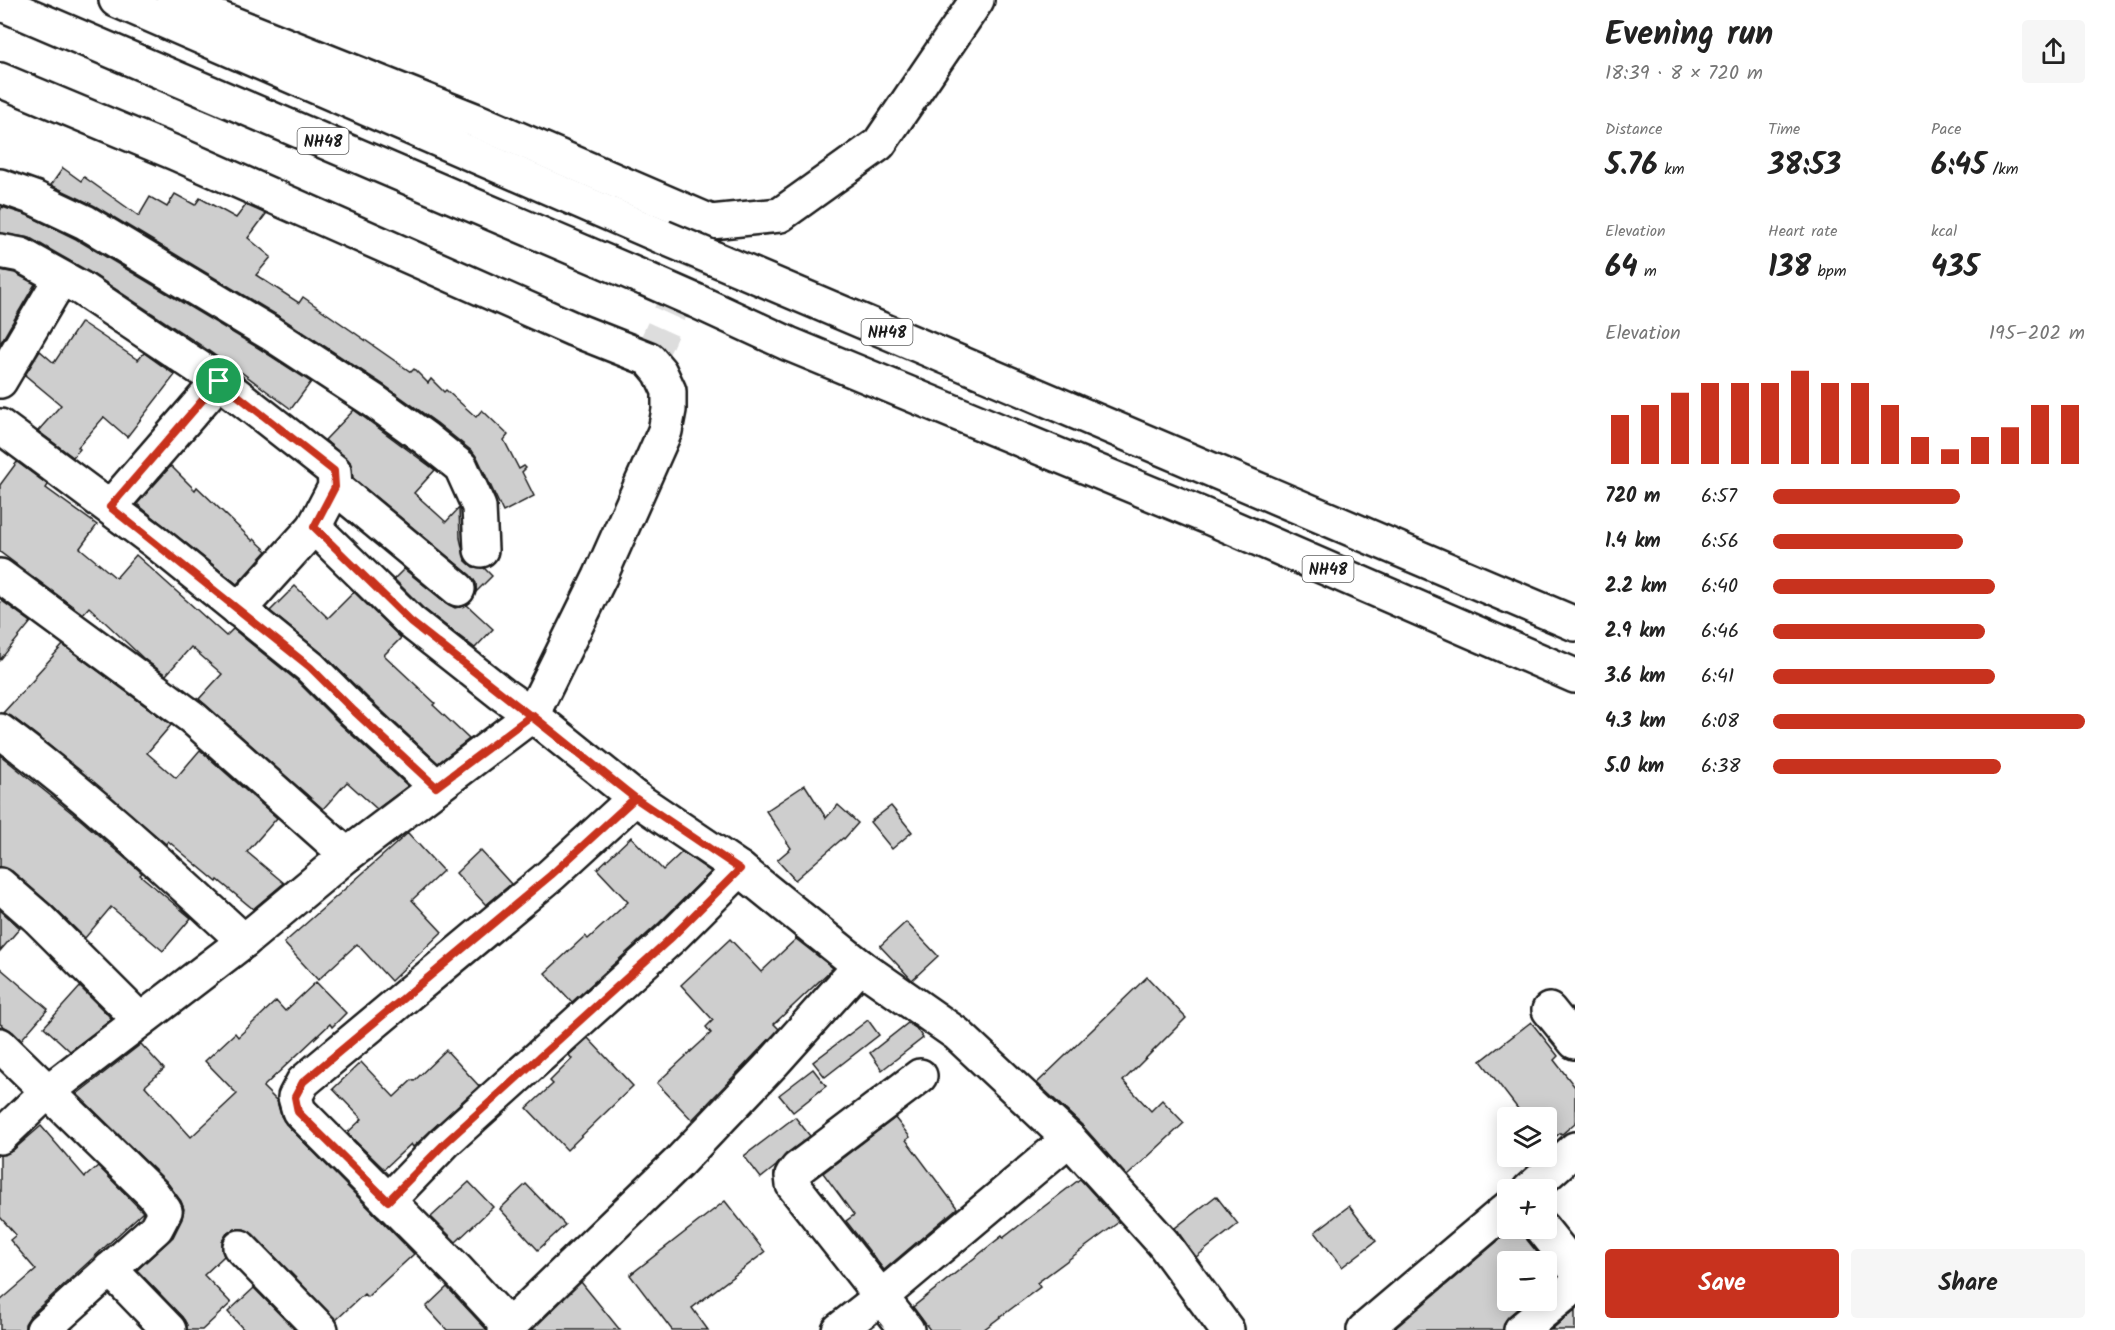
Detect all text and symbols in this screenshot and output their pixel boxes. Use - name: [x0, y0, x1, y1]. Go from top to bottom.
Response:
- text: Evening run: [1605, 9, 1773, 62]
- button: share: [2022, 20, 2085, 83]
- text: 18:39 · 8 × 720 m: [1605, 58, 1763, 90]
- text: Distance: [1605, 117, 1663, 142]
- text: Time: [1768, 117, 1800, 142]
- text: Pace: [1931, 117, 1962, 142]
- road number: NH48: [298, 128, 348, 154]
- text: 5.76: [1605, 142, 1658, 190]
- text: 38:53: [1768, 142, 1841, 190]
- text: 6:45: [1931, 142, 1986, 190]
- text: km: [1658, 157, 1684, 182]
- text: /km: [1986, 157, 2019, 182]
- text: Elevation: [1605, 219, 1666, 244]
- text: Heart rate: [1768, 219, 1838, 244]
- text: kcal: [1931, 219, 1957, 244]
- text: 64: [1605, 244, 1638, 292]
- text: 138: [1768, 244, 1811, 292]
- text: 435: [1931, 244, 1979, 292]
- text: m: [1638, 259, 1657, 284]
- text: bpm: [1811, 259, 1846, 284]
- text: Elevation: [1605, 318, 1681, 350]
- text: 195–202 m: [1989, 318, 2085, 350]
- road number: NH48: [862, 319, 912, 345]
- pin: [193, 355, 244, 406]
- icon: arrive: [202, 364, 235, 397]
- text: 720 m: [1605, 481, 1660, 513]
- text: 6:57: [1701, 481, 1737, 513]
- text: 1.4 km: [1605, 526, 1661, 558]
- text: 6:56: [1701, 526, 1739, 558]
- road number: NH48: [1302, 556, 1354, 582]
- text: 2.2 km: [1605, 571, 1667, 603]
- text: 6:40: [1701, 571, 1738, 603]
- text: 2.9 km: [1605, 616, 1665, 648]
- text: 6:46: [1701, 616, 1739, 648]
- text: 3.6 km: [1605, 661, 1665, 693]
- text: 6:41: [1701, 661, 1734, 693]
- text: 4.3 km: [1605, 706, 1666, 738]
- text: 6:08: [1701, 706, 1739, 738]
- text: 5.0 km: [1605, 751, 1664, 783]
- text: 6:38: [1701, 751, 1741, 783]
- map controls: [1497, 1107, 1557, 1311]
- button: layers: [1497, 1107, 1557, 1167]
- button: +: [1497, 1179, 1557, 1239]
- button: Save: [1605, 1249, 1839, 1318]
- button: Share: [1851, 1249, 2085, 1318]
- button: −: [1497, 1251, 1557, 1311]

